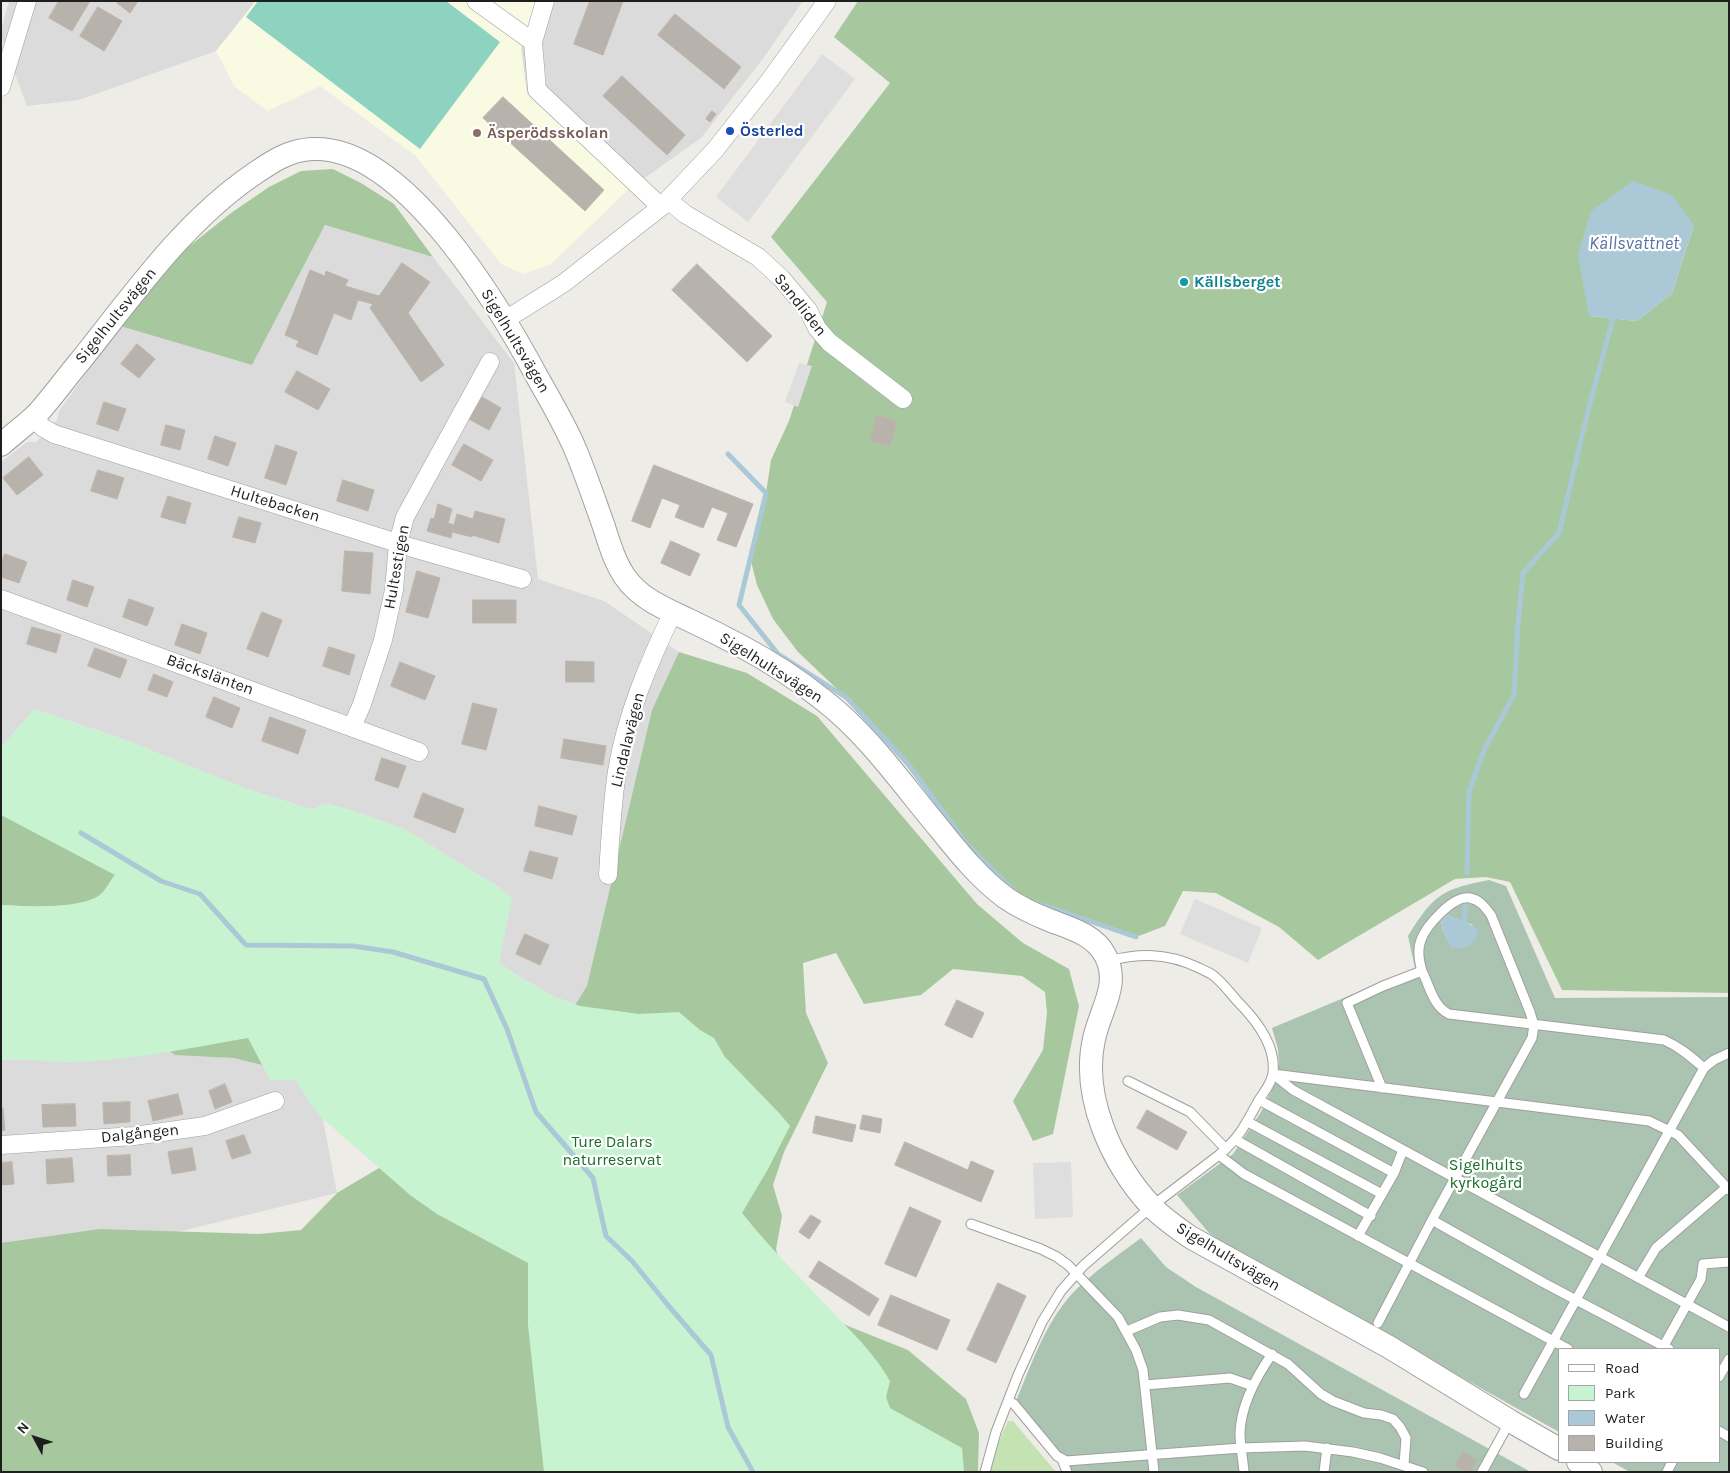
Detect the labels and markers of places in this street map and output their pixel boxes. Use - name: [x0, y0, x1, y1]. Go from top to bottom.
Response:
- place label: Österled: [740, 121, 804, 141]
- place label: Äsperödsskolan: [487, 123, 608, 143]
- marker: Österled: [724, 125, 736, 137]
- marker: Äsperödsskolan: [471, 127, 483, 139]
- place label: Källsberget: [1194, 272, 1281, 292]
- marker: Källsberget: [1178, 276, 1190, 288]

